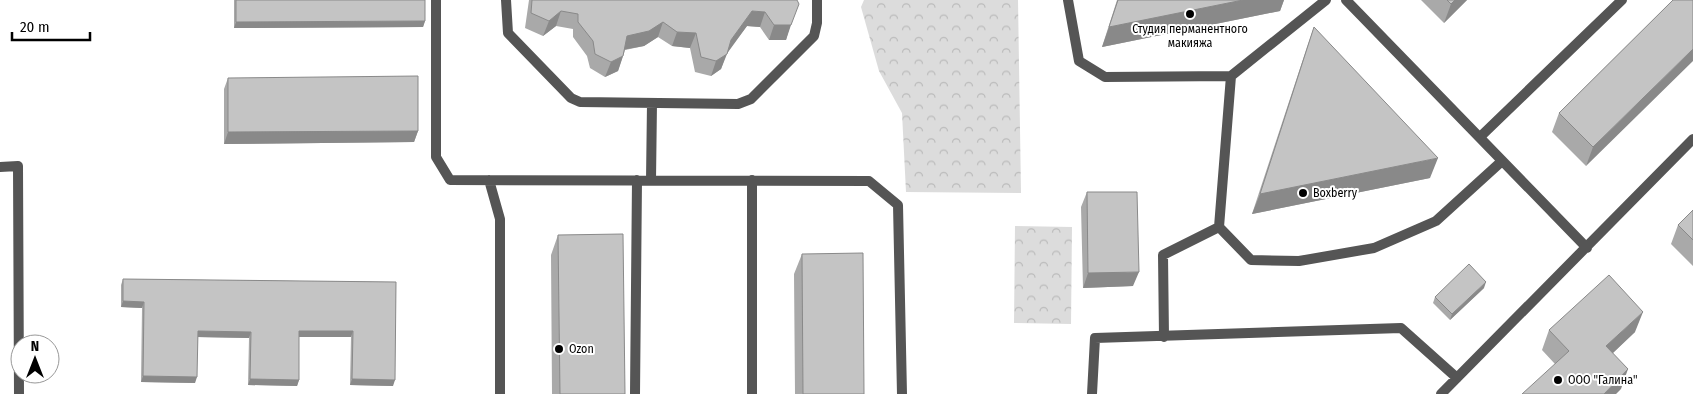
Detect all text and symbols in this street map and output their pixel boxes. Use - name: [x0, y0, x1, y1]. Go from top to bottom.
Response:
- marker: Студия перманентного макияжа: [1184, 8, 1196, 20]
- scale bar: [12, 10, 90, 42]
- text: 20 m: [20, 18, 50, 36]
- place label: Студия перманентного макияжа: [1132, 22, 1248, 50]
- place label: Boxberry: [1313, 186, 1358, 200]
- marker: Boxberry: [1297, 187, 1309, 199]
- north arrow: [10, 334, 60, 384]
- text: N: [31, 338, 39, 355]
- place label: Ozon: [569, 342, 594, 356]
- marker: Ozon: [553, 343, 565, 355]
- place label: ООО "Галина": [1568, 373, 1637, 387]
- marker: ООО "Галина": [1552, 374, 1564, 386]

